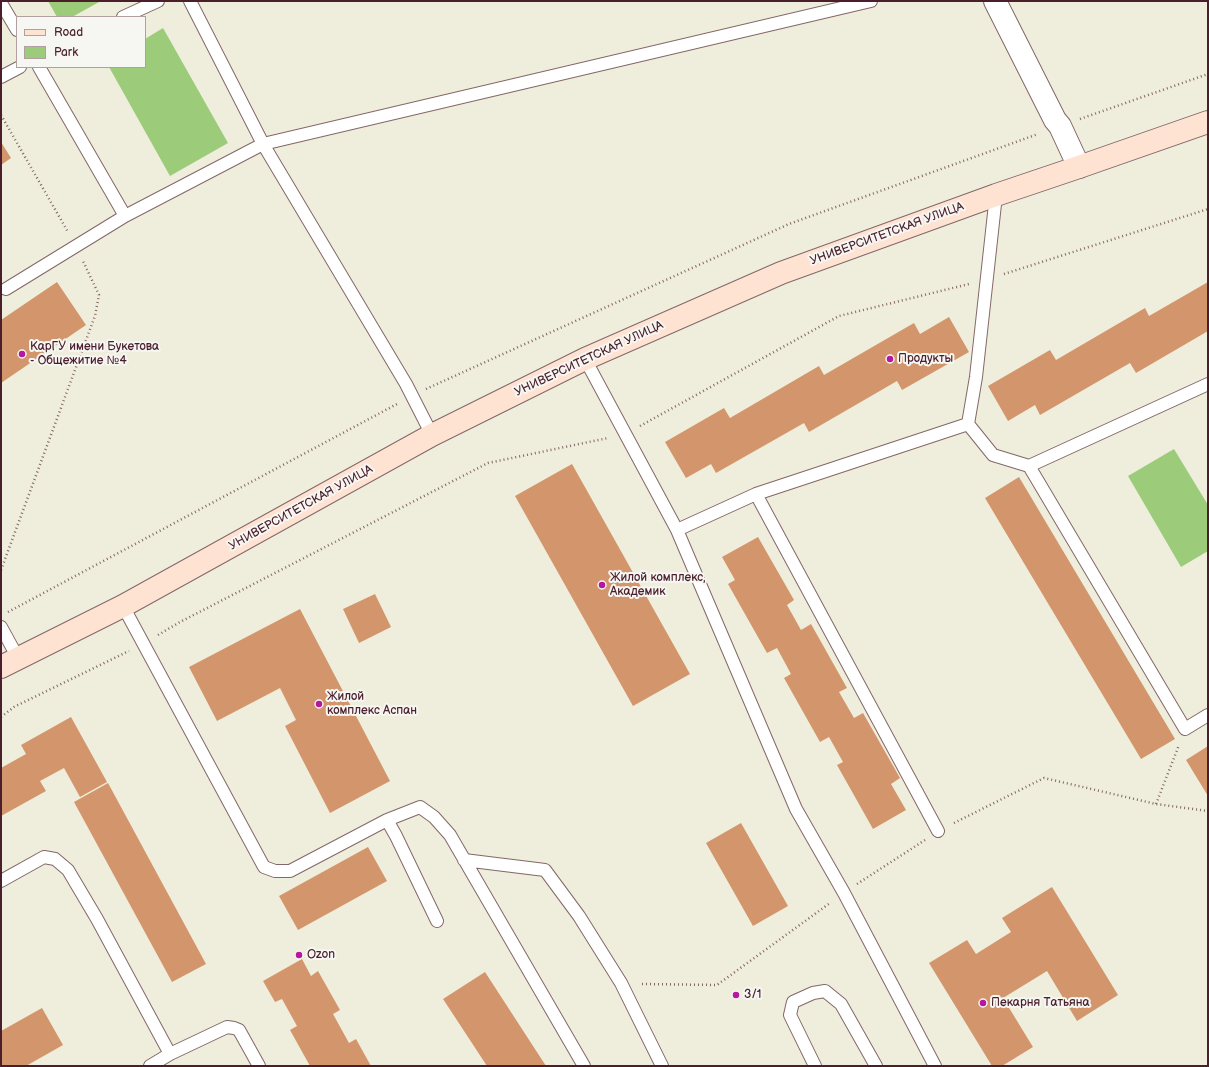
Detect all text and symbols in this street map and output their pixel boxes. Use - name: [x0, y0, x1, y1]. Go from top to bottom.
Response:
- legend: [16, 16, 146, 68]
- text: Road: [54, 25, 83, 40]
- text: Park: [54, 45, 78, 60]
- street label: УНИВЕРСИТЕТСКАЯ УЛИЦА: [808, 199, 966, 269]
- street label: УНИВЕРСИТЕТСКАЯ УЛИЦА: [512, 318, 666, 400]
- place label: КарГУ имени Букетова - Общежитие №4: [30, 340, 159, 368]
- marker: КарГУ имени Букетова - Общежитие №4: [17, 349, 27, 359]
- place label: Продукты: [898, 352, 953, 366]
- marker: Продукты: [885, 354, 895, 364]
- street label: УНИВЕРСИТЕТСКАЯ УЛИЦА: [226, 462, 376, 554]
- place label: Жилой комплекс, Академик: [610, 571, 705, 599]
- marker: Жилой комплекс, Академик: [597, 580, 607, 590]
- place label: Жилой комплекс Аспан: [327, 690, 417, 718]
- marker: Жилой комплекс Аспан: [314, 699, 324, 709]
- place label: Ozon: [307, 948, 335, 962]
- marker: Ozon: [294, 950, 304, 960]
- place label: 3/1: [744, 988, 761, 1002]
- marker: 3/1: [731, 990, 741, 1000]
- place label: Пекарня Татьяна: [991, 996, 1090, 1010]
- marker: Пекарня Татьяна: [978, 998, 988, 1008]

